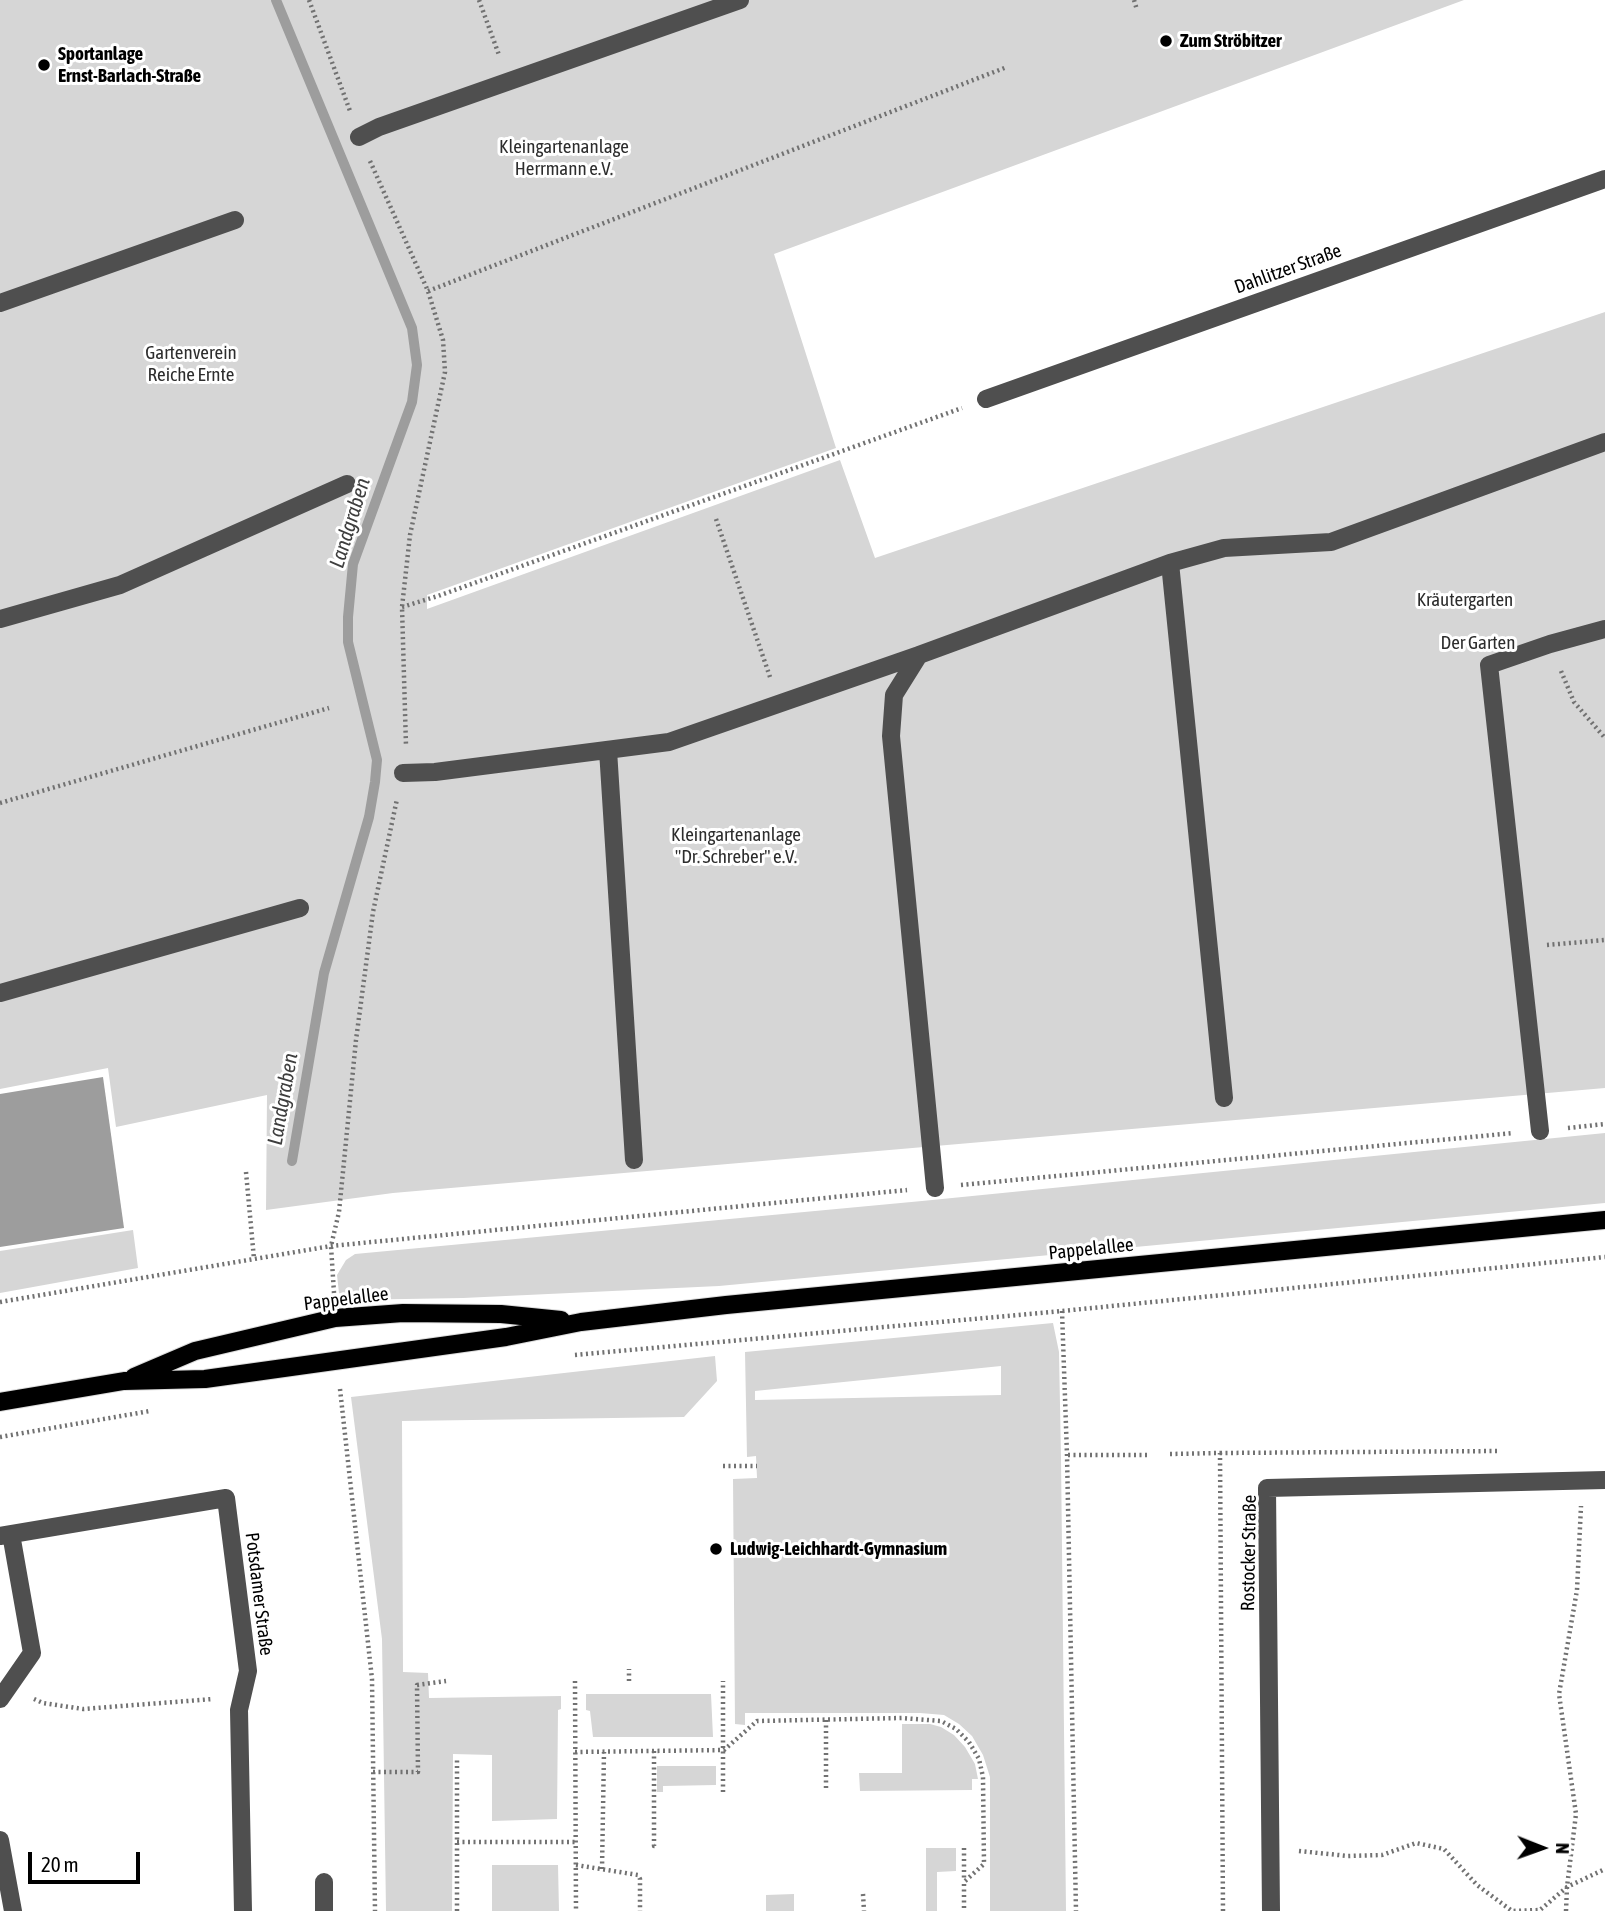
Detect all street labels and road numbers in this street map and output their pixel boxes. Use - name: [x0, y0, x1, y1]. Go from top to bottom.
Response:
- street label: Dahlitzer Straße: [1231, 239, 1345, 299]
- street label: Pappelallee: [1047, 1233, 1135, 1265]
- street label: Pappelallee: [302, 1282, 390, 1316]
- street label: Rostocker Straße: [1237, 1495, 1261, 1611]
- street label: Potsdamer Straße: [240, 1531, 278, 1657]

